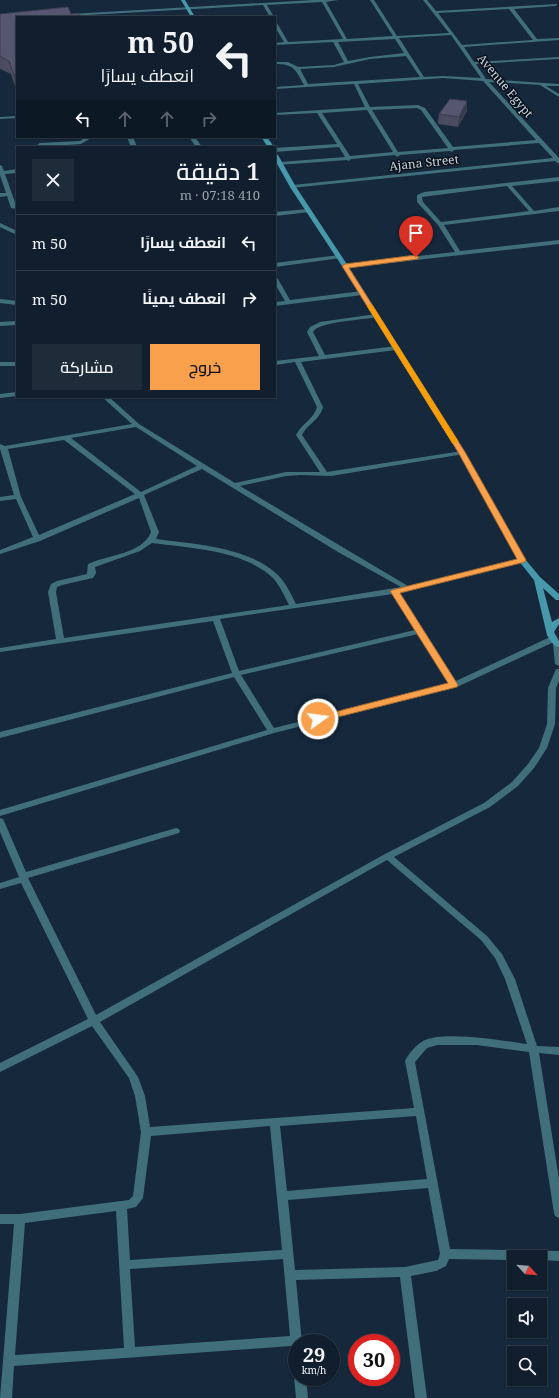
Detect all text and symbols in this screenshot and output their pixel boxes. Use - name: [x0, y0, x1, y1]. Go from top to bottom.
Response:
- text: 50 m: [127, 23, 194, 61]
- icon: left: [208, 32, 260, 84]
- street label: Avenue Egypt: [474, 50, 537, 121]
- text: انعطف يسارًا: [101, 63, 194, 87]
- icon: left: [72, 108, 94, 130]
- icon: ahead: [114, 108, 136, 130]
- icon: ahead: [156, 108, 178, 130]
- icon: right: [198, 108, 220, 130]
- street label: Ajana Street: [388, 150, 460, 175]
- text: 1 دقيقة: [176, 154, 260, 187]
- button: close: [32, 159, 74, 201]
- text: 410 m · 07:18: [180, 186, 260, 204]
- pin: [399, 216, 433, 257]
- icon: arrive: [405, 222, 427, 244]
- text: انعطف يسارًا: [140, 232, 226, 252]
- icon: left: [238, 232, 260, 254]
- text: 50 m: [32, 233, 67, 253]
- text: انعطف يمينًا: [142, 288, 226, 308]
- icon: right: [238, 288, 260, 310]
- text: 50 m: [32, 289, 67, 309]
- button: مشاركة: [32, 344, 142, 390]
- button: خروج: [150, 344, 260, 390]
- position arrow: [297, 698, 339, 740]
- north arrow: [507, 1250, 547, 1290]
- map controls: [507, 1250, 547, 1386]
- button: sound: [507, 1298, 547, 1338]
- speed limit sign: 30: [348, 1334, 400, 1386]
- text: 29: [303, 1341, 325, 1368]
- button: search: [507, 1346, 547, 1386]
- text: km/h: [302, 1363, 326, 1377]

